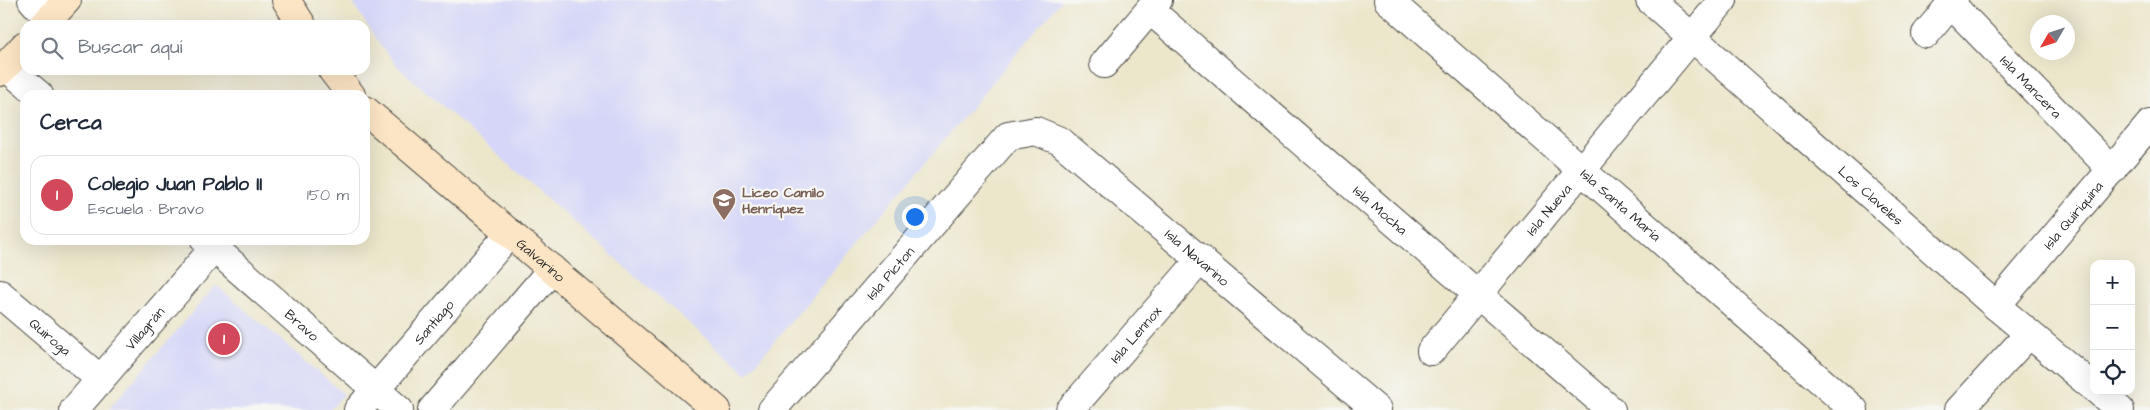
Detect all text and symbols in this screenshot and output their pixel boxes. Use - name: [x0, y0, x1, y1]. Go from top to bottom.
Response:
- north arrow: [2030, 15, 2075, 60]
- search box: [20, 20, 370, 75]
- icon: search: [38, 34, 66, 62]
- text: Buscar aquí: [78, 34, 182, 61]
- street label: Isla Mancera: [1995, 51, 2066, 123]
- text: Cerca: [40, 108, 102, 137]
- street label: Los Claveles: [1833, 162, 1907, 231]
- street label: Isla Santa María: [1575, 165, 1665, 246]
- text: Colegio Juan Pablo II: [88, 171, 262, 198]
- street label: Isla Quiriquina: [2039, 177, 2108, 254]
- street label: Isla Nueva: [1522, 180, 1577, 240]
- street label: Isla Mocha: [1348, 181, 1411, 240]
- place label: Liceo Camilo Henríquez: [742, 183, 824, 219]
- text: 1: [56, 184, 58, 206]
- text: 150 m: [307, 184, 349, 206]
- school or university icon: Liceo Camilo Henríquez: [711, 187, 737, 221]
- text: Escuela · Bravo: [88, 198, 204, 220]
- your location: [902, 204, 928, 230]
- street label: Isla Navarino: [1160, 225, 1233, 291]
- street label: Galvarino: [512, 234, 569, 287]
- street label: Isla Picton: [862, 243, 920, 304]
- map controls: [2090, 260, 2135, 395]
- button: +: [2090, 260, 2135, 305]
- street label: Santiago: [409, 296, 459, 349]
- street label: Isla Lennox: [1106, 302, 1167, 368]
- street label: Villagrán: [121, 303, 170, 355]
- street label: Bravo: [280, 305, 323, 347]
- button: −: [2090, 305, 2135, 350]
- street label: Quiroga: [24, 314, 75, 361]
- pin: 1: [208, 320, 240, 358]
- button: locate: [2090, 350, 2135, 395]

